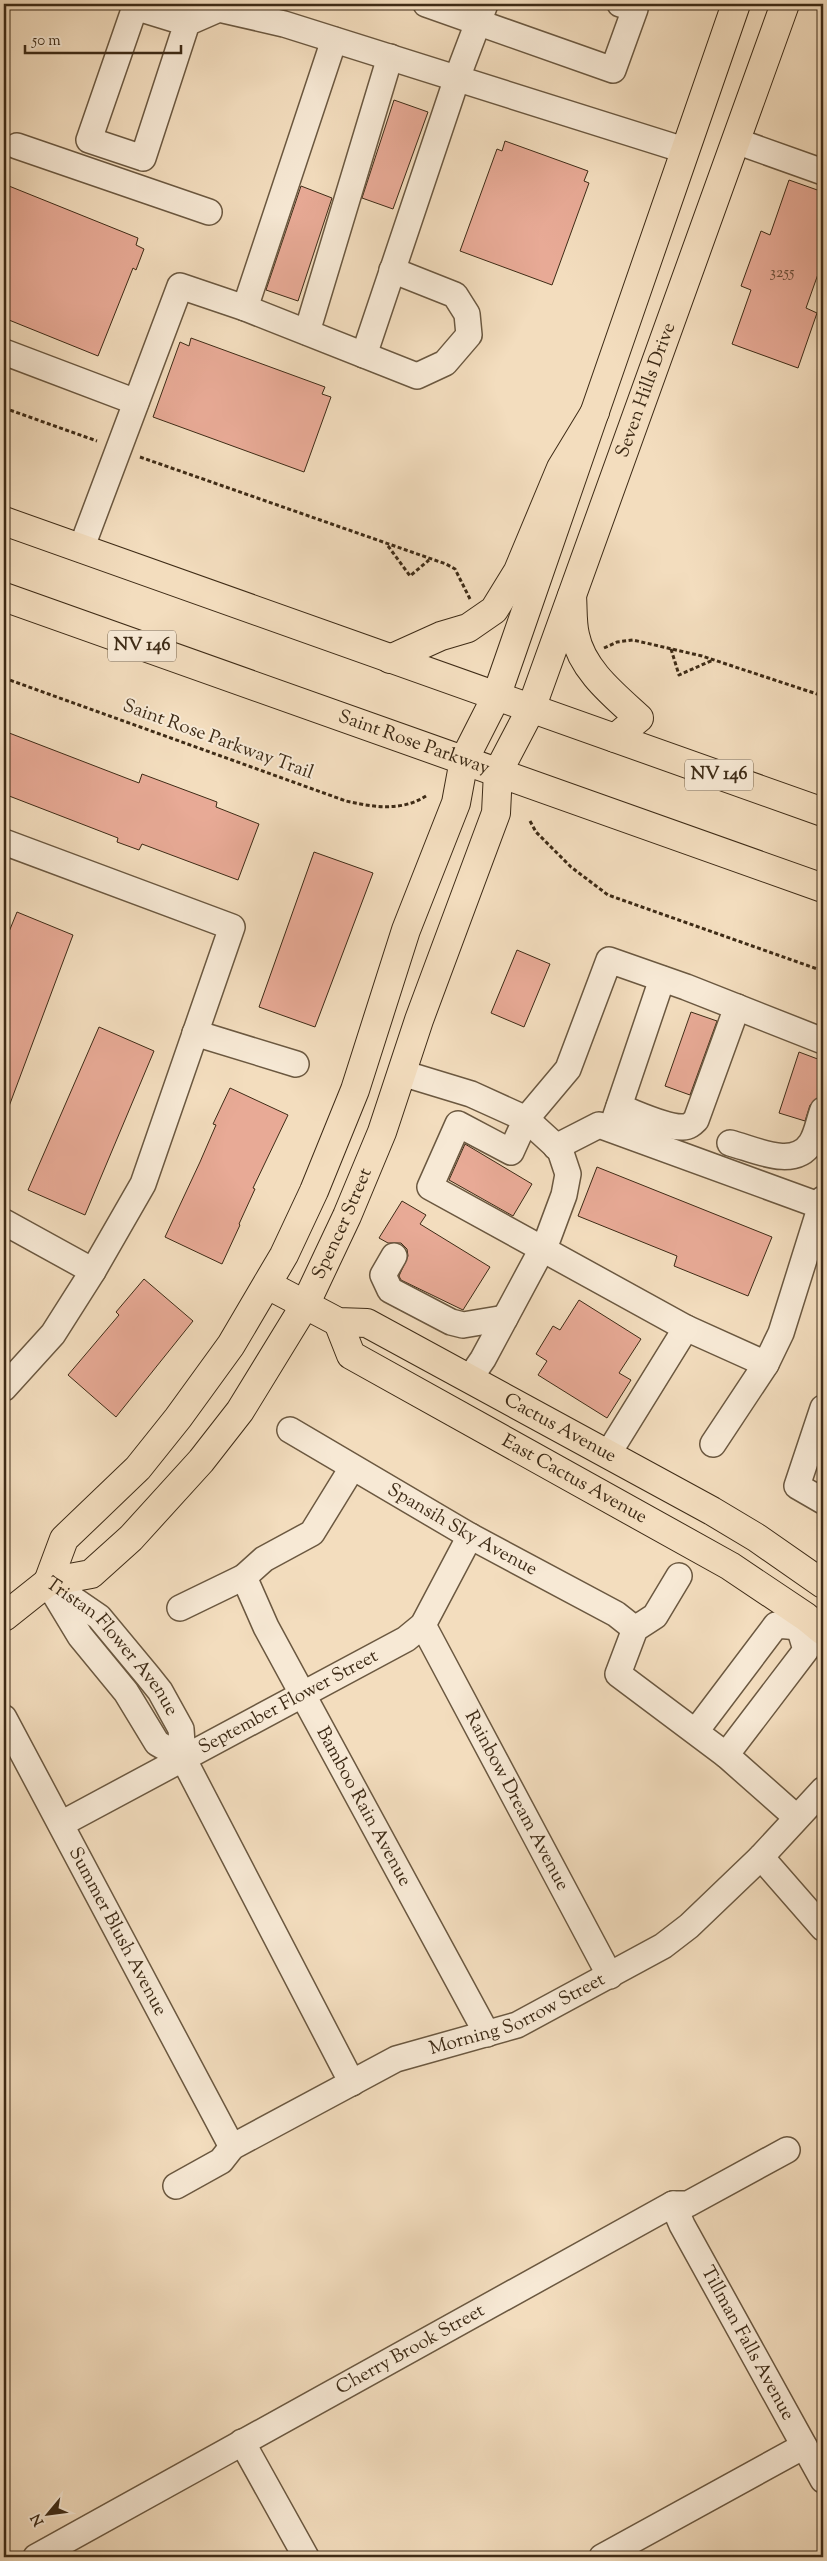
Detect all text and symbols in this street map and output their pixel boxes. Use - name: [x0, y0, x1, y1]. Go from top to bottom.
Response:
- scale bar: [25, 22, 181, 54]
- text: 50 m: [31, 31, 61, 52]
- house number: 3255: [769, 262, 795, 285]
- street label: Seven Hills Drive: [609, 319, 683, 461]
- road number: NV 146: [108, 630, 176, 661]
- street label: Saint Rose Parkway Trail: [119, 693, 317, 787]
- street label: Saint Rose Parkway: [334, 703, 494, 782]
- road number: NV 146: [685, 760, 753, 790]
- street label: Spencer Street: [305, 1163, 379, 1284]
- street label: Cactus Avenue: [499, 1387, 621, 1470]
- street label: East Cactus Avenue: [497, 1428, 652, 1531]
- street label: Spansih Sky Avenue: [382, 1477, 542, 1583]
- street label: Tristan Flower Avenue: [40, 1571, 185, 1721]
- street label: September Flower Street: [194, 1643, 383, 1761]
- street label: Rainbow Dream Avenue: [458, 1706, 576, 1896]
- street label: Bamboo Rain Avenue: [309, 1722, 418, 1891]
- street label: Summer Blush Avenue: [62, 1842, 174, 2021]
- street label: Morning Sorrow Street: [426, 1966, 610, 2063]
- street label: Tillman Falls Avenue: [694, 2261, 801, 2426]
- street label: Cherry Brook Street: [331, 2297, 490, 2402]
- north arrow: [22, 2488, 72, 2538]
- text: N: [27, 2510, 50, 2529]

